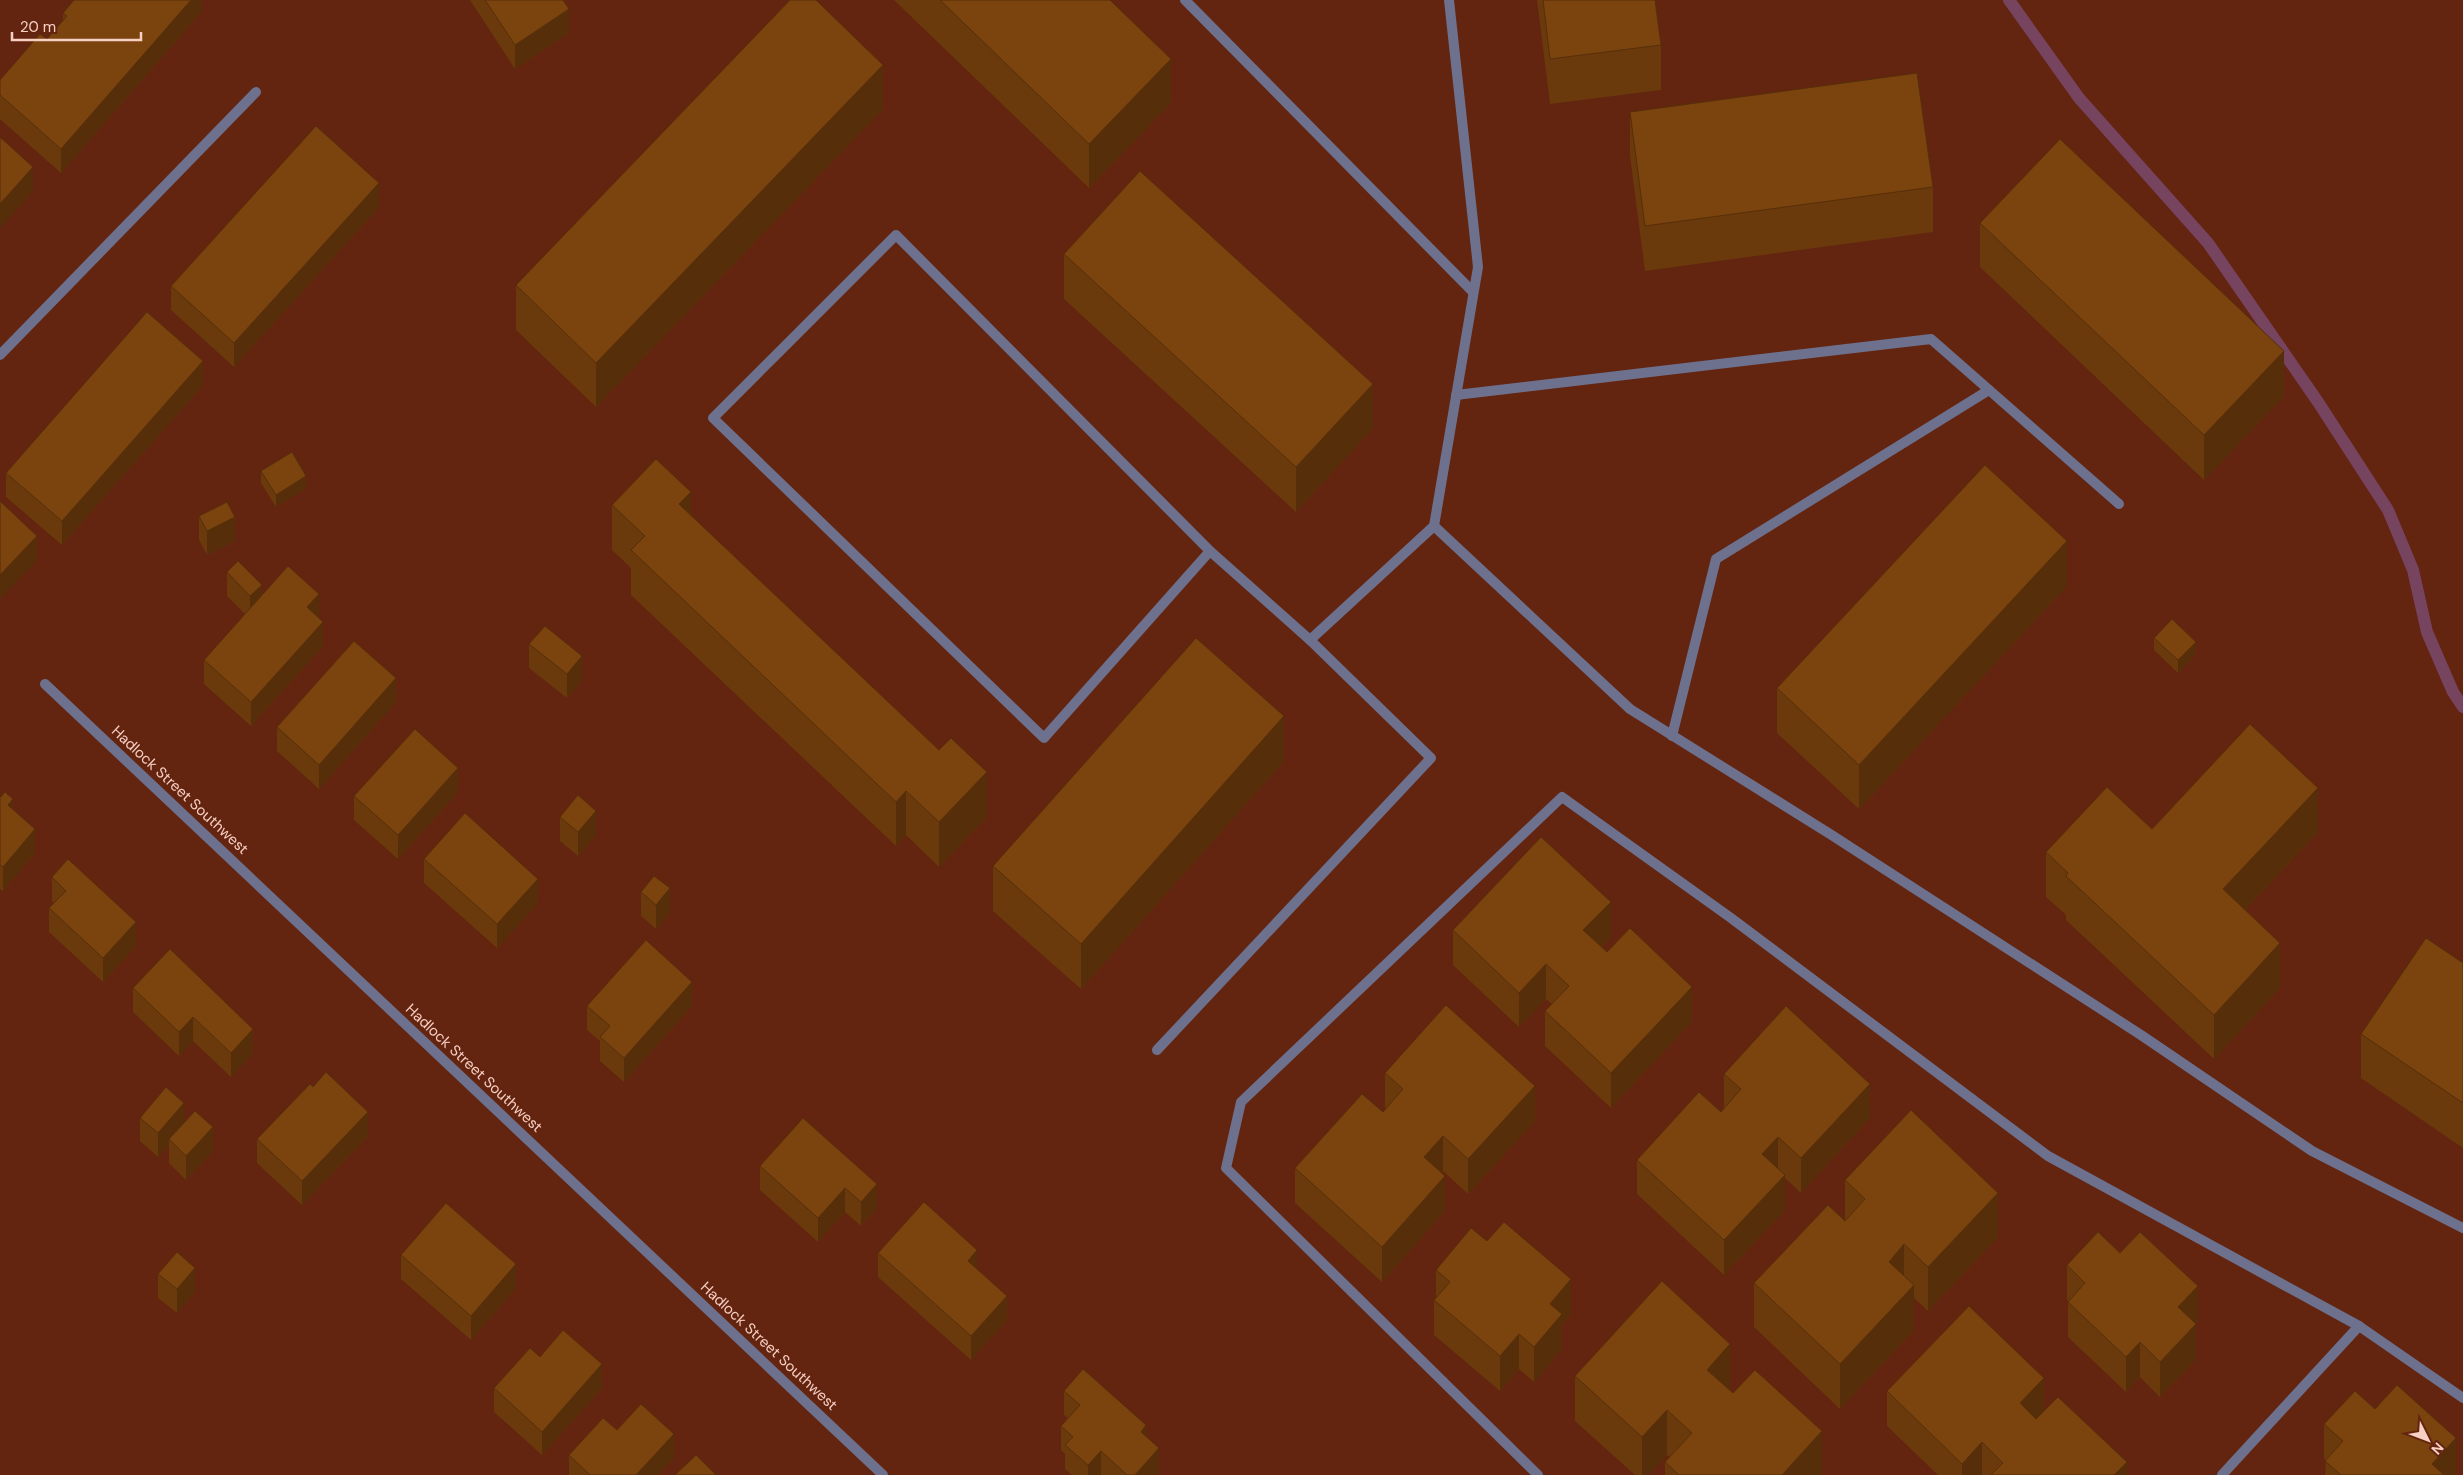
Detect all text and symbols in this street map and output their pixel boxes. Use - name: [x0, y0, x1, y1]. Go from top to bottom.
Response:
- scale bar: [12, 10, 141, 42]
- text: 20 m: [20, 17, 56, 37]
- street label: Hadlock Street Southwest: [107, 721, 253, 859]
- street label: Hadlock Street Southwest: [401, 999, 547, 1137]
- street label: Hadlock Street Southwest: [696, 1277, 842, 1415]
- north arrow: [2403, 1415, 2453, 1465]
- text: N: [2428, 1439, 2448, 1459]

